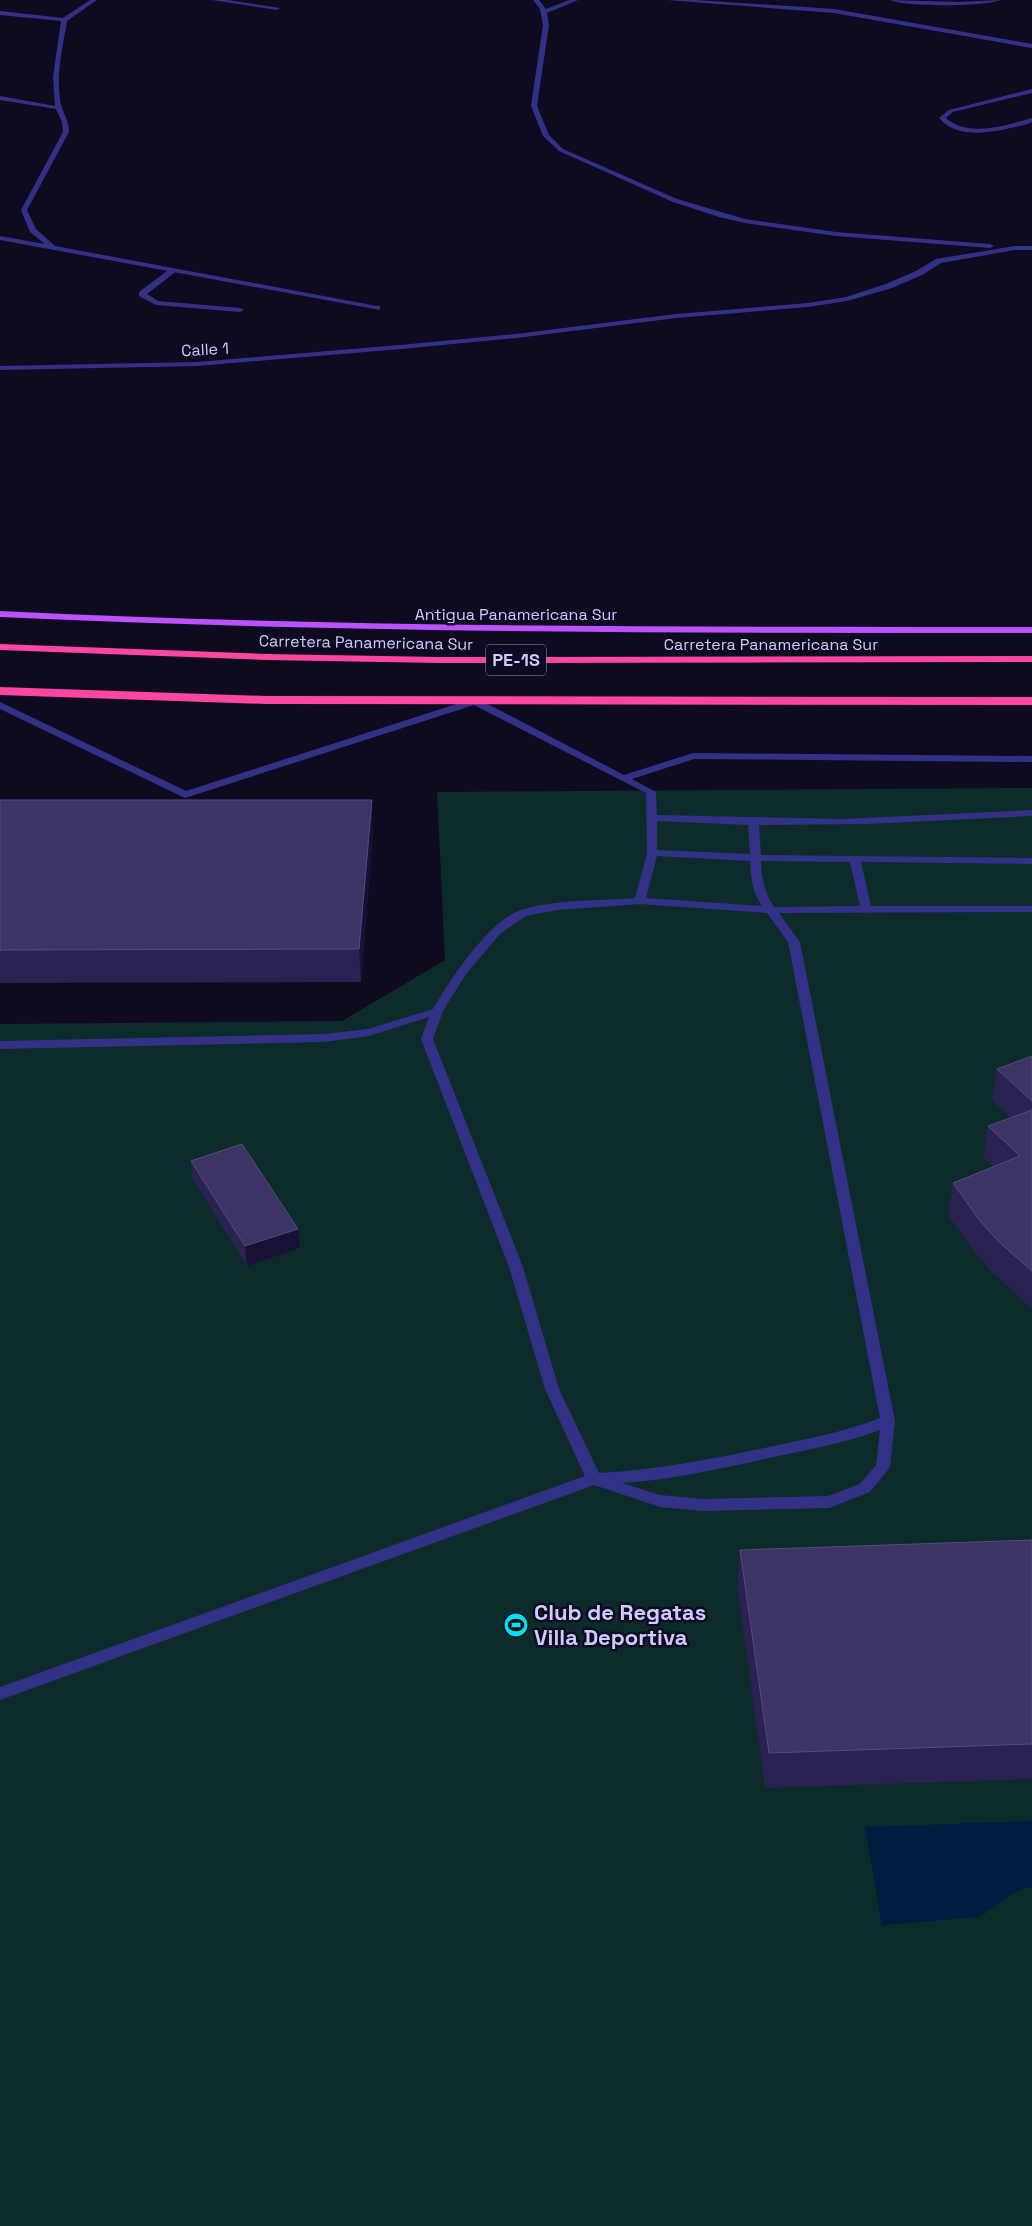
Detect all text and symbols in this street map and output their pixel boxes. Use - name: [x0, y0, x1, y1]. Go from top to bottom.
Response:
- street label: Calle 1: [181, 338, 229, 361]
- street label: Antigua Panamericana Sur: [415, 604, 617, 625]
- street label: Carretera Panamericana Sur: [259, 630, 473, 655]
- street label: Carretera Panamericana Sur: [664, 634, 878, 655]
- road number: PE-1S: [486, 644, 546, 676]
- place label: Club de Regatas Villa Deportiva: [534, 1598, 706, 1651]
- sports icon: Club de Regatas Villa Deportiva: [503, 1612, 529, 1638]

